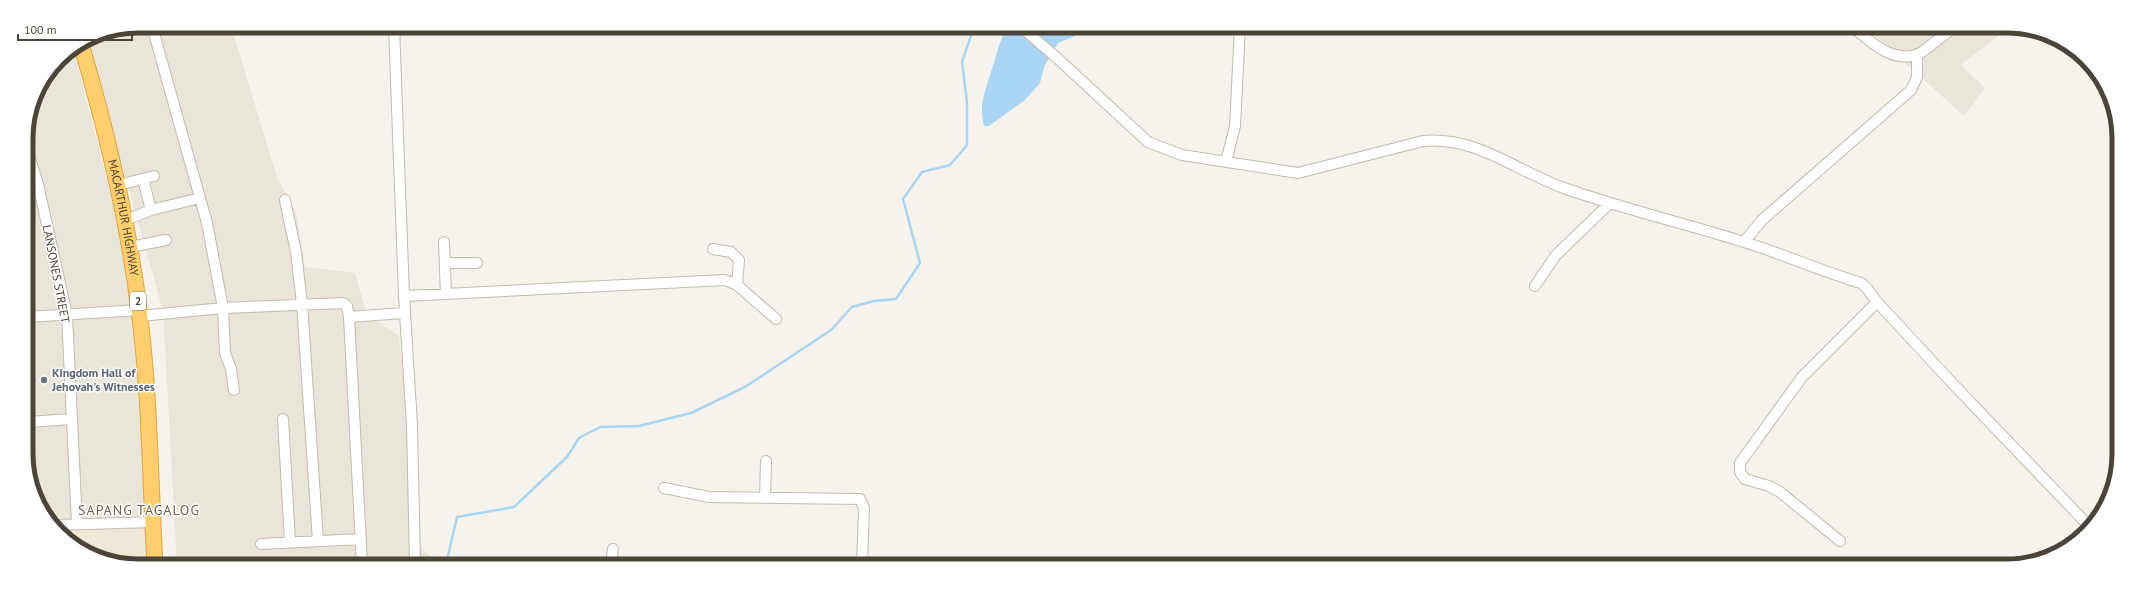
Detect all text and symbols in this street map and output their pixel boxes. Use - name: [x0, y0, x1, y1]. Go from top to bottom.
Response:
- scale bar: [18, 16, 132, 42]
- text: 100 m: [24, 22, 57, 37]
- street label: MACARTHUR HIGHWAY: [105, 158, 142, 277]
- street label: LANSONES STREET: [40, 224, 73, 325]
- road number: 2: [130, 292, 146, 310]
- place label: Kingdom Hall of Jehovah's Witnesses: [51, 365, 155, 394]
- marker: Kingdom Hall of Jehovah's Witnesses: [39, 375, 49, 385]
- district label: SAPANG TAGALOG: [78, 501, 200, 519]

